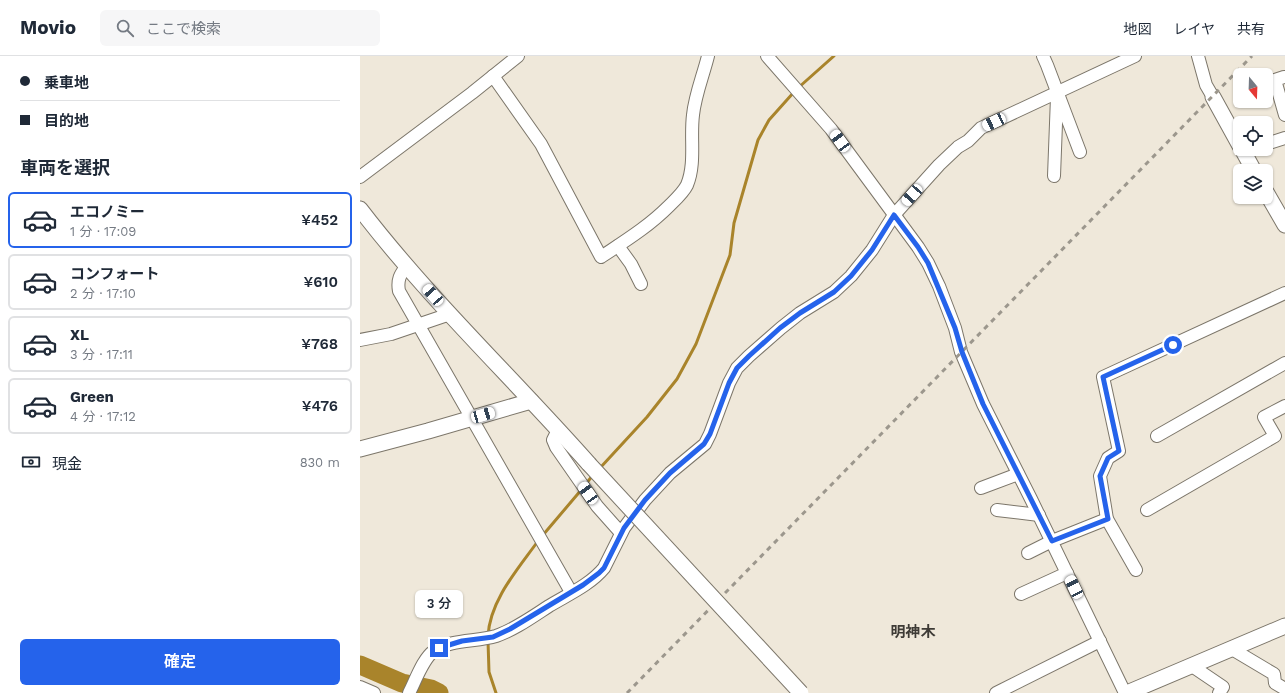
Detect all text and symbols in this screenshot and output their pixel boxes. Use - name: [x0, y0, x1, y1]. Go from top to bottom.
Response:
- search box: [100, 10, 380, 46]
- text: Movio: [20, 16, 76, 39]
- icon: search: [114, 17, 136, 39]
- text: ここで検索: [146, 20, 221, 38]
- text: 地図: [1123, 21, 1151, 37]
- text: レイヤ: [1173, 21, 1215, 37]
- text: 共有: [1237, 21, 1265, 37]
- north arrow: [1233, 68, 1273, 108]
- map controls: [1233, 68, 1273, 204]
- text: 乗車地: [44, 74, 89, 92]
- car: [981, 111, 1007, 133]
- text: 目的地: [44, 112, 89, 130]
- button: locate: [1233, 116, 1273, 156]
- car: [828, 128, 852, 154]
- text: 車両を選択: [20, 157, 110, 178]
- button: layers: [1233, 164, 1273, 204]
- car: [900, 182, 924, 208]
- icon: car: [22, 202, 58, 238]
- text: エコノミー: [70, 203, 145, 221]
- text: ¥452: [301, 211, 338, 229]
- text: 1 分 · 17:09: [70, 224, 136, 239]
- icon: car: [22, 264, 58, 300]
- text: コンフォート: [70, 265, 160, 283]
- text: ¥610: [303, 273, 338, 291]
- car: [421, 282, 445, 308]
- text: 2 分 · 17:10: [70, 286, 136, 301]
- icon: car: [22, 326, 58, 362]
- text: XL: [70, 326, 89, 344]
- text: ¥768: [301, 335, 338, 353]
- route start: [1164, 336, 1182, 354]
- text: 3 分 · 17:11: [70, 347, 133, 362]
- icon: car: [22, 388, 58, 424]
- text: Green: [70, 388, 114, 406]
- text: ¥476: [302, 397, 338, 415]
- car: [470, 406, 496, 424]
- text: 4 分 · 17:12: [70, 409, 136, 424]
- icon: cash: [20, 451, 42, 473]
- text: 現金: [52, 455, 82, 473]
- text: 830 m: [300, 455, 340, 470]
- car: [576, 480, 600, 506]
- car: [1063, 574, 1085, 600]
- callout: 3 分: [415, 590, 463, 618]
- text: 3 分: [427, 596, 451, 611]
- district label: 明神木: [890, 623, 936, 641]
- button: 確定: [20, 639, 340, 685]
- route end: [430, 639, 448, 657]

